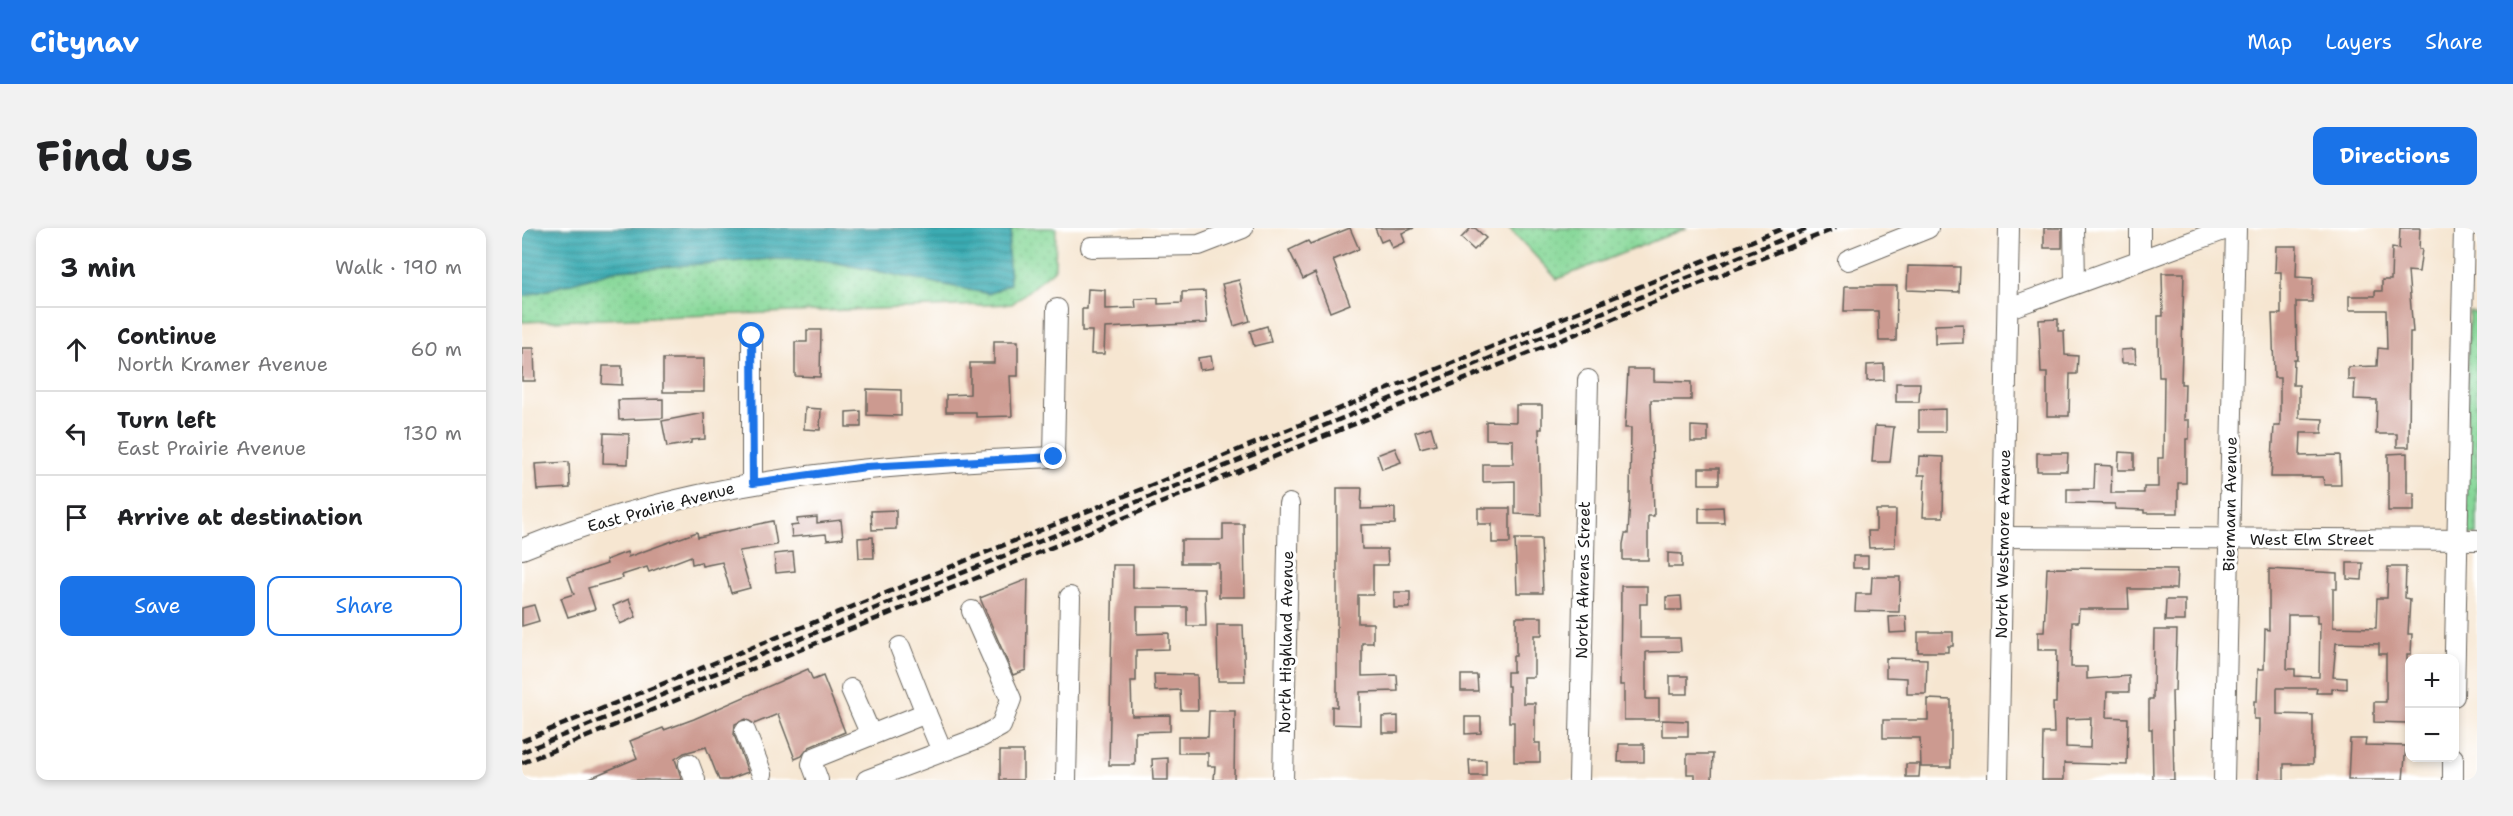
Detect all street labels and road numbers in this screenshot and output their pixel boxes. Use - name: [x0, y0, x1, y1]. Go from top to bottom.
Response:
- street label: Biermann Avenue: [2218, 436, 2242, 572]
- street label: North Westmore Avenue: [1991, 449, 2015, 639]
- street label: East Prairie Avenue: [585, 477, 737, 537]
- street label: North Ahrens Street: [1571, 501, 1595, 659]
- street label: West Elm Street: [2250, 529, 2374, 550]
- street label: North Highland Avenue: [1274, 550, 1298, 734]

